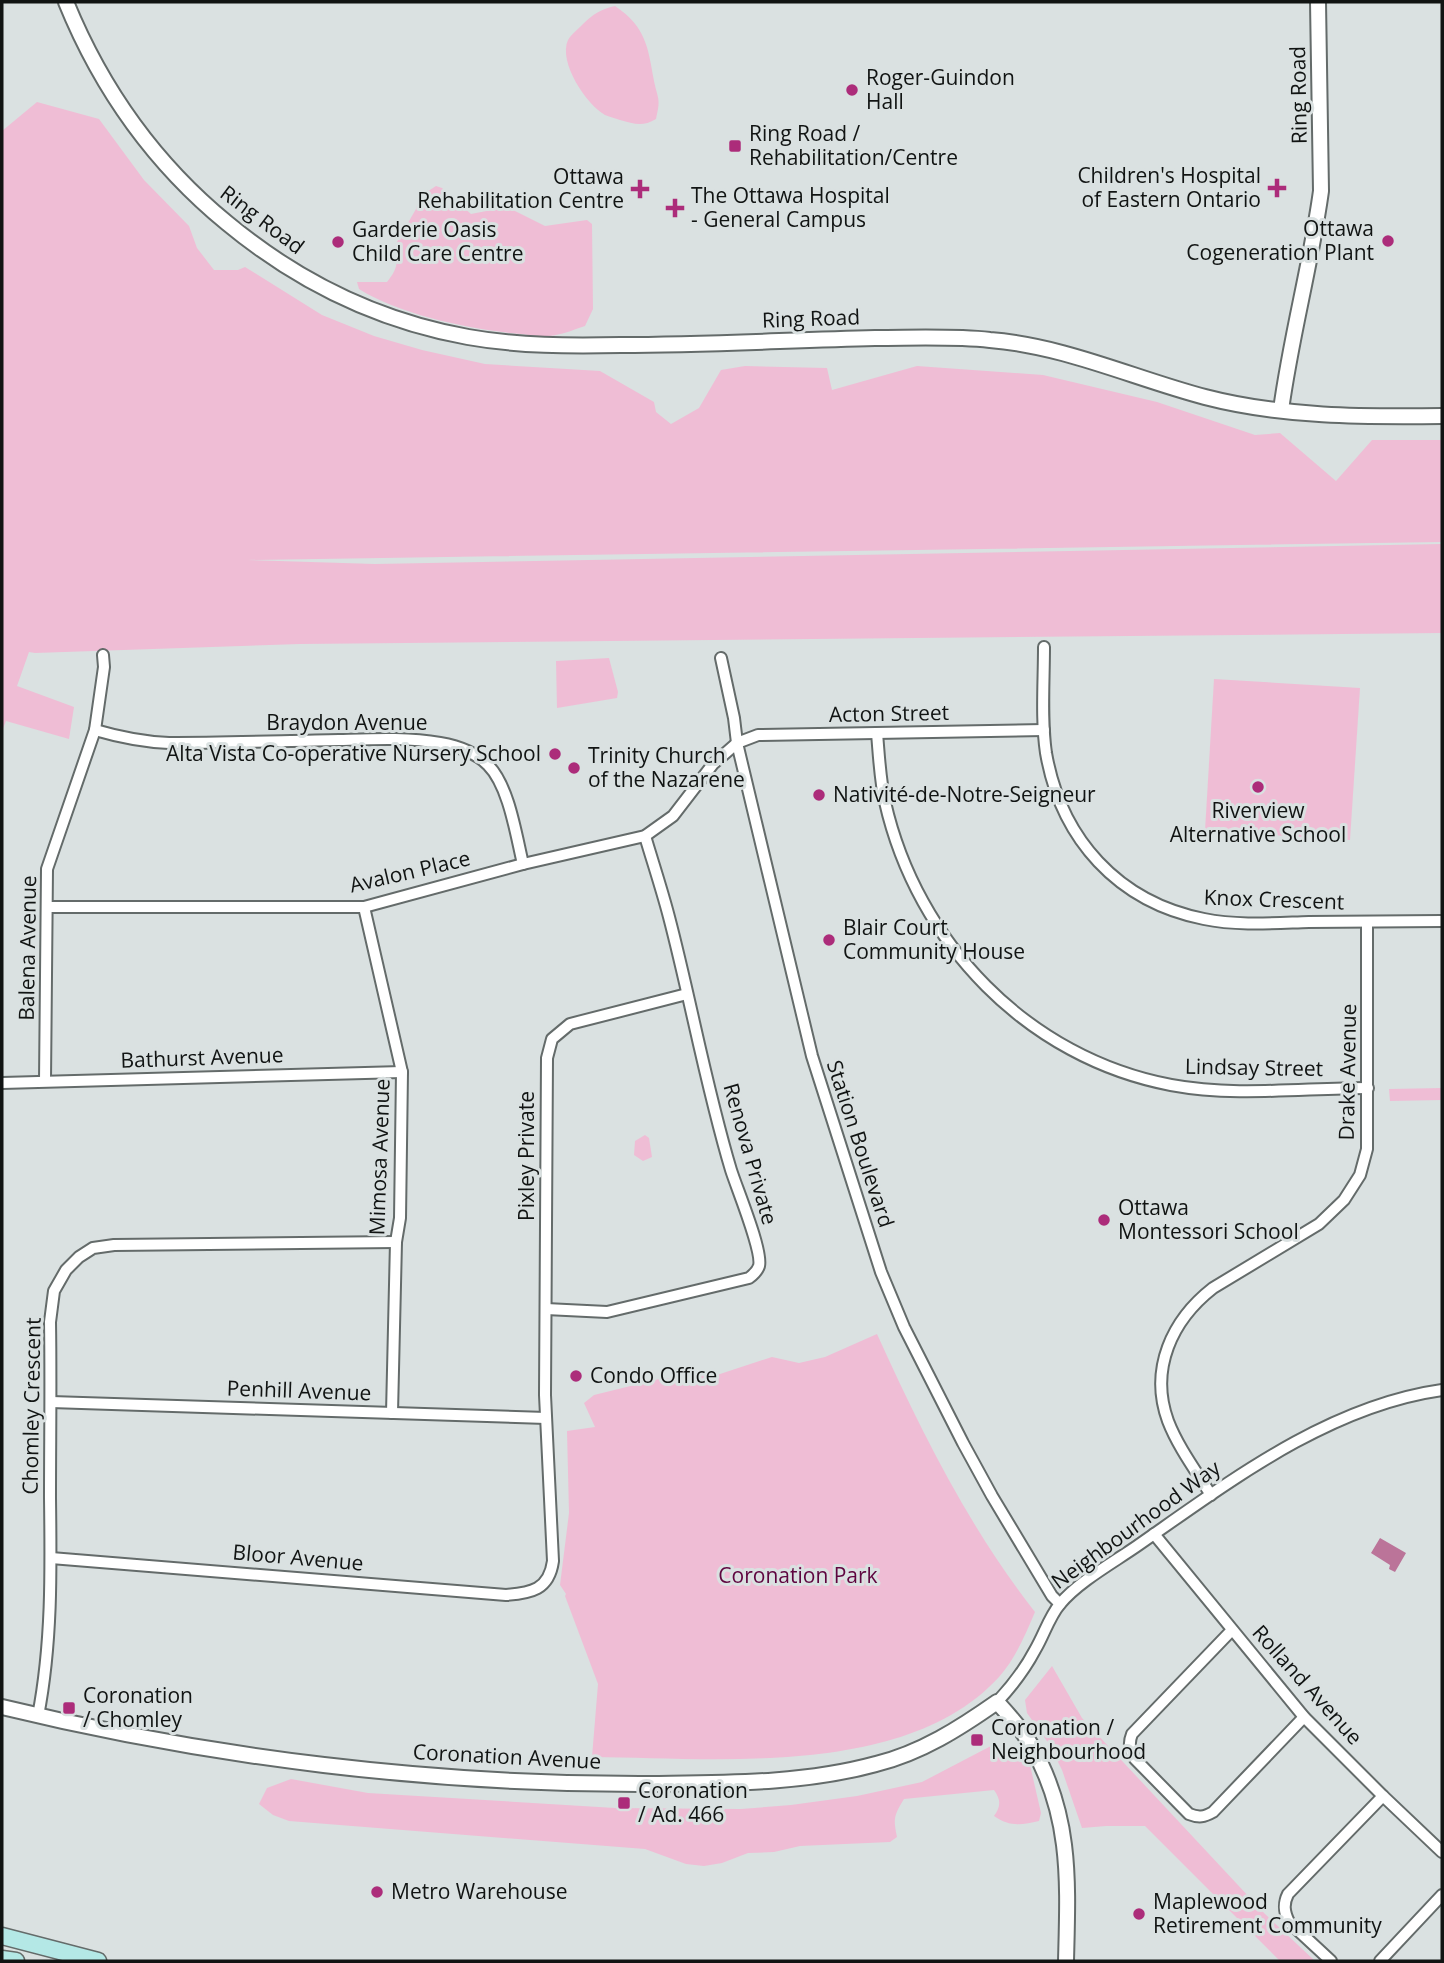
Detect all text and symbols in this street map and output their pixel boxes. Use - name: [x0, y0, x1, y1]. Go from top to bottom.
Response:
- street label: Ring Road: [1283, 46, 1313, 144]
- place label: Roger-Guindon Hall: [866, 63, 1015, 115]
- marker: Roger-Guindon Hall: [844, 82, 860, 98]
- place label: Ring Road / Rehabilitation/Centre: [749, 119, 958, 171]
- marker: Ring Road / Rehabilitation/Centre: [727, 138, 743, 154]
- place label: Children's Hospital of Eastern Ontario: [1077, 161, 1261, 213]
- place label: Ottawa Rehabilitation Centre: [417, 162, 624, 214]
- street label: Ring Road: [215, 178, 310, 260]
- marker: Children's Hospital of Eastern Ontario: [1267, 178, 1287, 198]
- marker: Ottawa Rehabilitation Centre: [630, 179, 650, 199]
- place label: The Ottawa Hospital - General Campus: [691, 181, 890, 233]
- marker: The Ottawa Hospital - General Campus: [665, 198, 685, 218]
- place label: Ottawa Cogeneration Plant: [1186, 214, 1374, 266]
- place label: Garderie Oasis Child Care Centre: [352, 215, 524, 267]
- marker: Ottawa Cogeneration Plant: [1380, 233, 1396, 249]
- marker: Garderie Oasis Child Care Centre: [330, 234, 346, 250]
- street label: Ring Road: [761, 302, 860, 334]
- street label: Acton Street: [829, 698, 949, 728]
- street label: Braydon Avenue: [266, 708, 428, 736]
- place label: Alta Vista Co-operative Nursery School: [166, 739, 541, 767]
- place label: Trinity Church of the Nazarene: [588, 741, 745, 793]
- marker: Alta Vista Co-operative Nursery School: [547, 746, 563, 762]
- marker: Trinity Church of the Nazarene: [566, 760, 582, 776]
- marker: Riverview Alternative School: [1250, 779, 1266, 795]
- place label: Nativité-de-Notre-Seigneur: [833, 780, 1096, 808]
- marker: Nativité-de-Notre-Seigneur: [811, 787, 827, 803]
- place label: Riverview Alternative School: [1170, 796, 1346, 848]
- street label: Avalon Place: [347, 844, 473, 899]
- street label: Balena Avenue: [12, 875, 42, 1021]
- street label: Knox Crescent: [1203, 883, 1345, 915]
- place label: Blair Court Community House: [843, 913, 1025, 965]
- marker: Blair Court Community House: [821, 932, 837, 948]
- street label: Drake Avenue: [1332, 1003, 1362, 1141]
- street label: Bathurst Avenue: [120, 1040, 284, 1074]
- street label: Lindsay Street: [1185, 1052, 1323, 1082]
- street label: Station Boulevard: [821, 1057, 901, 1231]
- street label: Mimosa Avenue: [362, 1078, 396, 1236]
- street label: Renova Private: [717, 1080, 785, 1228]
- street label: Pixley Private: [512, 1091, 540, 1221]
- place label: Ottawa Montessori School: [1118, 1193, 1299, 1245]
- marker: Ottawa Montessori School: [1096, 1212, 1112, 1228]
- street label: Chomley Crescent: [15, 1317, 47, 1495]
- place label: Condo Office: [590, 1361, 717, 1389]
- marker: Condo Office: [568, 1368, 584, 1384]
- street label: Penhill Avenue: [226, 1373, 372, 1407]
- street label: Neighbourhood Way: [1045, 1453, 1226, 1595]
- street label: Bloor Avenue: [231, 1537, 365, 1577]
- park label: Coronation Park: [718, 1561, 878, 1589]
- street label: Rolland Avenue: [1246, 1618, 1369, 1750]
- place label: Coronation / Chomley: [83, 1681, 193, 1733]
- marker: Coronation / Chomley: [61, 1700, 77, 1716]
- place label: Coronation / Neighbourhood: [991, 1713, 1146, 1765]
- marker: Coronation / Neighbourhood: [969, 1732, 985, 1748]
- street label: Coronation Avenue: [412, 1737, 602, 1775]
- place label: Coronation / Ad. 466: [638, 1776, 748, 1828]
- marker: Coronation / Ad. 466: [616, 1795, 632, 1811]
- place label: Metro Warehouse: [391, 1877, 567, 1905]
- marker: Metro Warehouse: [369, 1884, 385, 1900]
- place label: Maplewood Retirement Community: [1153, 1887, 1382, 1939]
- marker: Maplewood Retirement Community: [1131, 1906, 1147, 1922]

